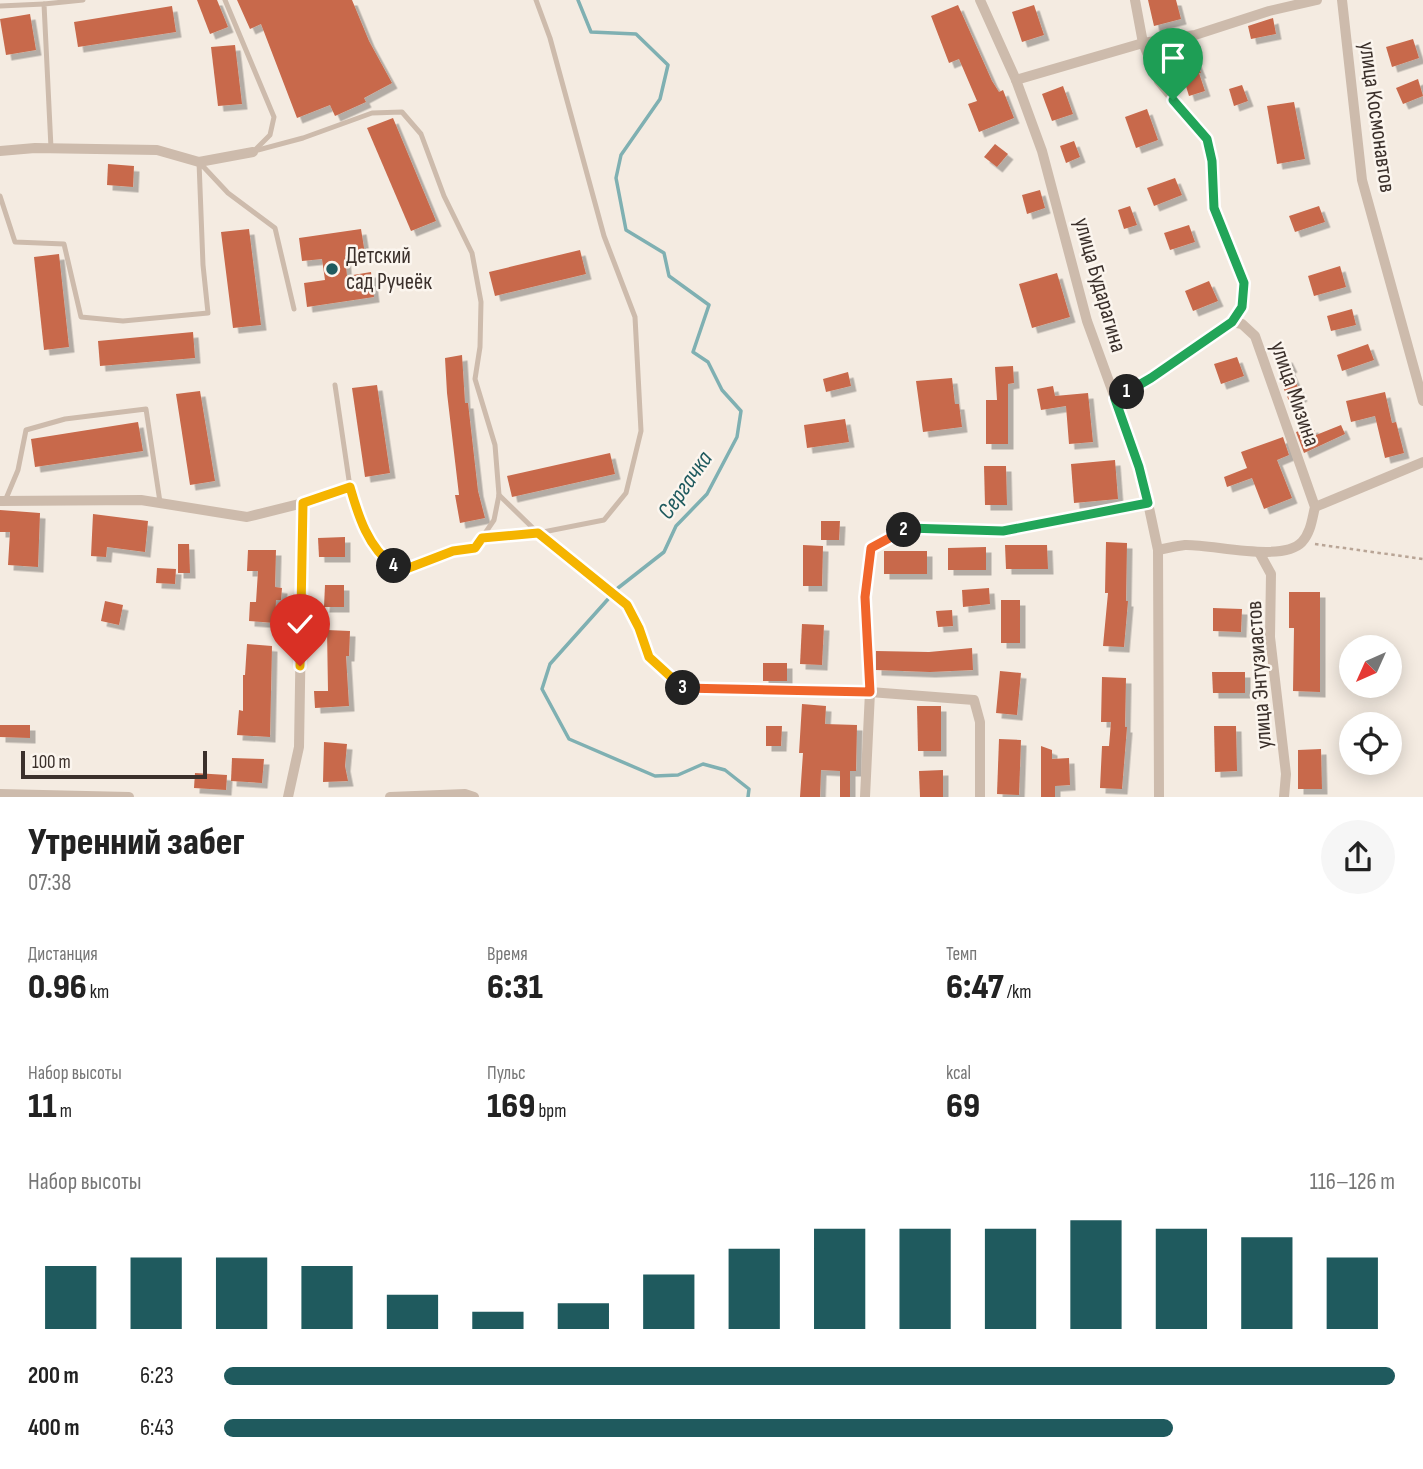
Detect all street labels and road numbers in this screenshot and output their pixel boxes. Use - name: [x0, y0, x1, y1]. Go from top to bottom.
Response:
- street label: улица Космонавтов: [1353, 40, 1401, 194]
- street label: улица Бударагина: [1067, 215, 1133, 355]
- street label: улица Мизина: [1264, 338, 1326, 450]
- street label: улица Энтузиастов: [1240, 600, 1278, 750]

